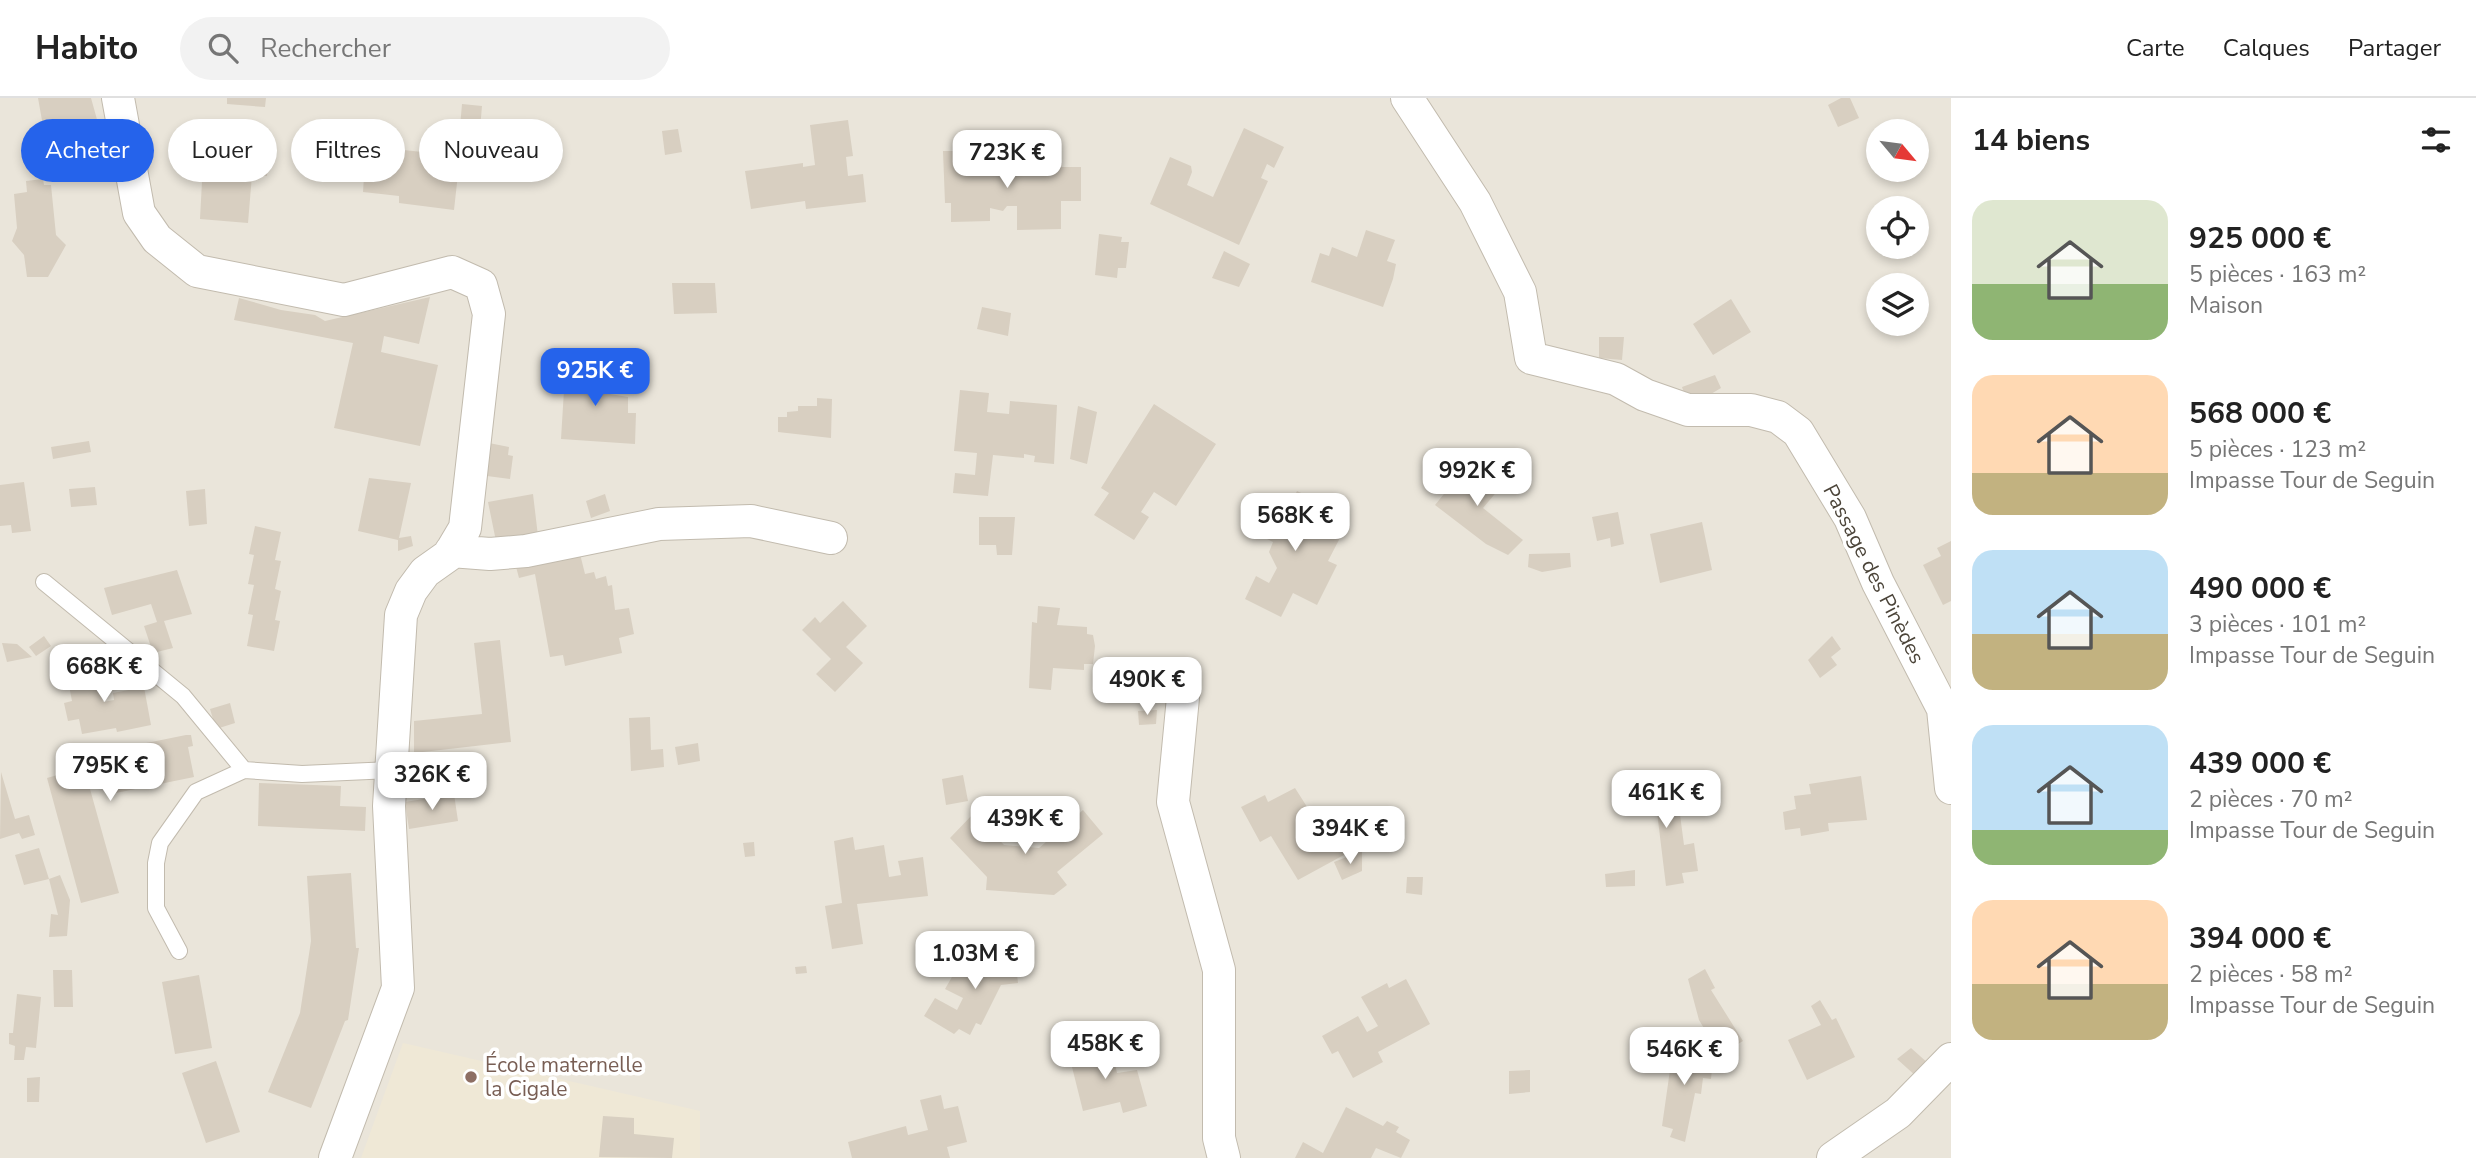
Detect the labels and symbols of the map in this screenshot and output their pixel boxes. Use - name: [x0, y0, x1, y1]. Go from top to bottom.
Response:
- north arrow: [1866, 119, 1928, 182]
- pin: 723K €: [950, 130, 1064, 190]
- pin: 925K €: [538, 348, 652, 408]
- pin: 992K €: [1420, 448, 1534, 508]
- street label: Passage des Pinèdes: [1817, 480, 1931, 668]
- pin: 568K €: [1238, 494, 1352, 553]
- pin: 668K €: [47, 644, 161, 704]
- pin: 490K €: [1090, 658, 1204, 717]
- pin: 795K €: [53, 744, 167, 803]
- pin: 326K €: [375, 752, 489, 812]
- pin: 461K €: [1609, 770, 1723, 830]
- pin: 439K €: [968, 796, 1082, 856]
- pin: 394K €: [1293, 806, 1407, 866]
- pin: 1.03M €: [910, 932, 1040, 991]
- pin: 458K €: [1048, 1021, 1162, 1081]
- pin: 546K €: [1627, 1028, 1741, 1087]
- place label: École maternelle la Cigale: [485, 1051, 643, 1103]
- marker: École maternelle la Cigale: [463, 1069, 479, 1085]

